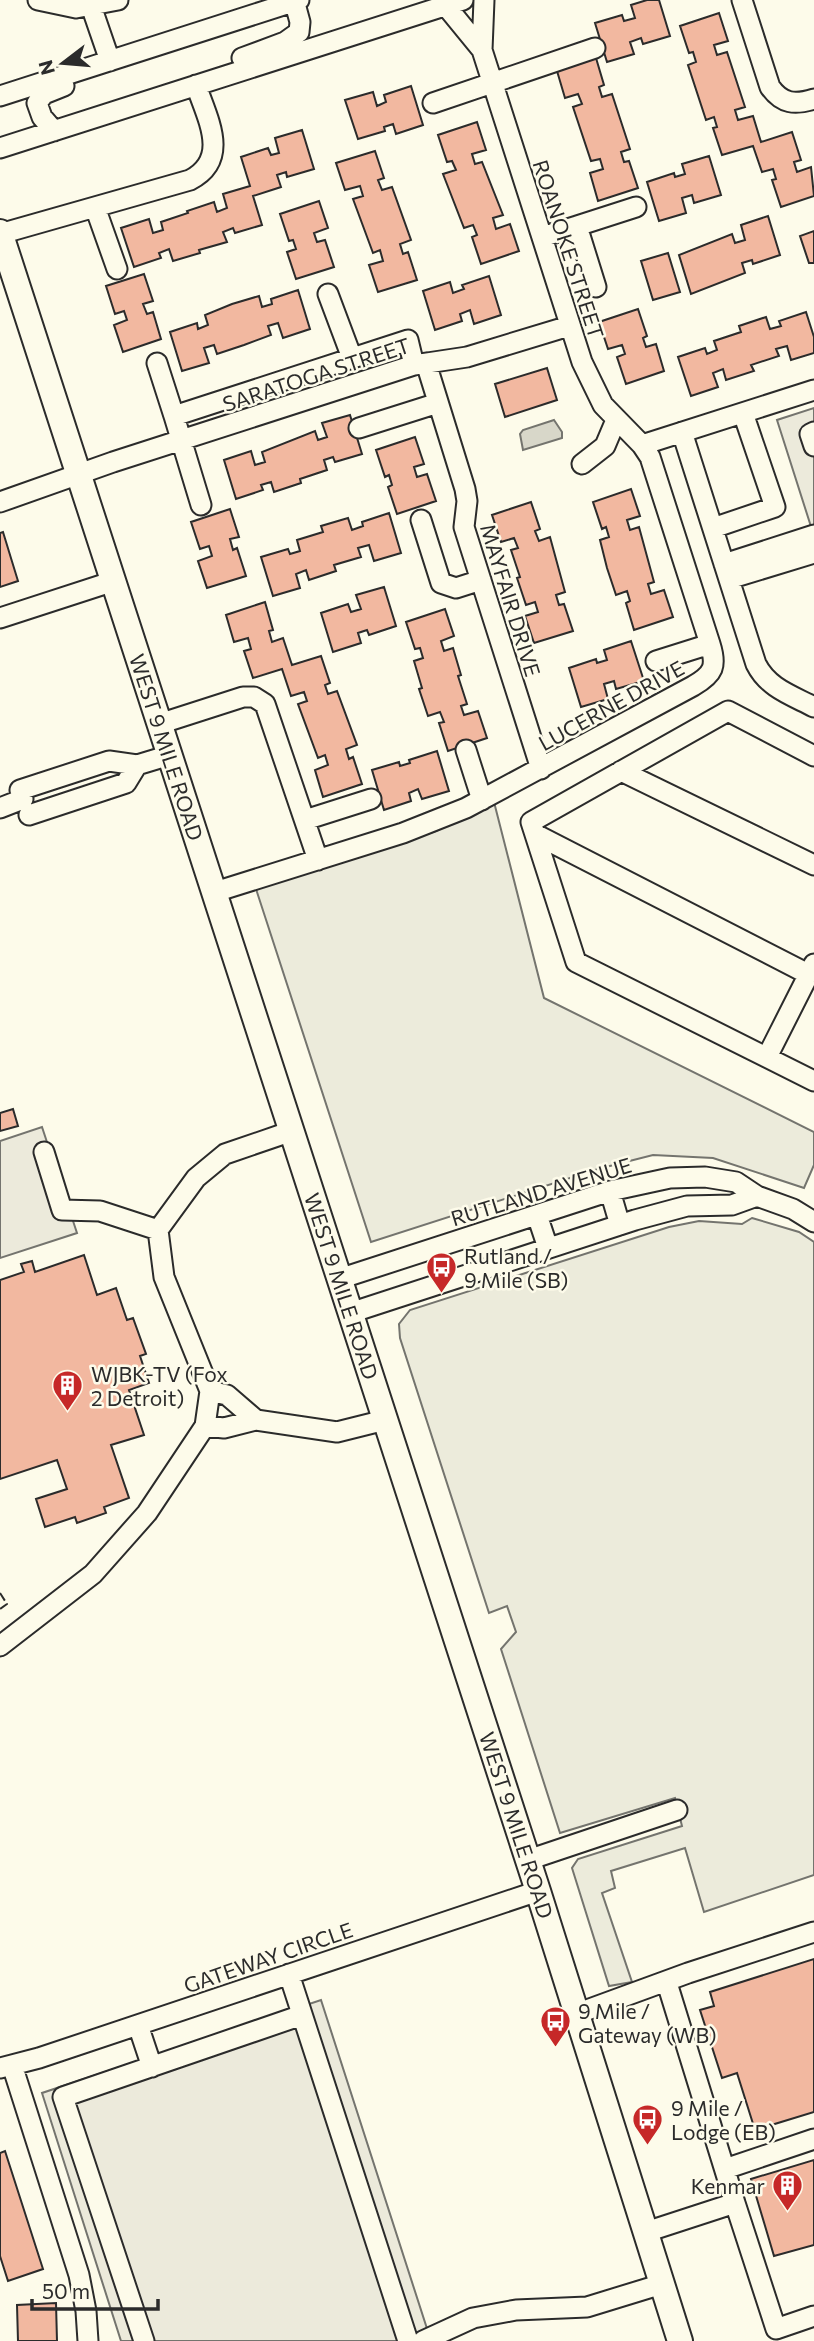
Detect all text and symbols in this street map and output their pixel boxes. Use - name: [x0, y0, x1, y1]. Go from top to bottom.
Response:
- north arrow: [28, 28, 98, 98]
- text: N: [33, 58, 59, 78]
- street label: ROANOKE STREET: [528, 157, 610, 341]
- street label: SARATOGA STREET: [219, 332, 413, 416]
- street label: MAYFAIR DRIVE: [476, 521, 546, 679]
- street label: WEST 9 MILE ROAD: [125, 650, 209, 844]
- street label: LUCERNE DRIVE: [534, 655, 688, 755]
- street label: RUTLAND AVENUE: [448, 1152, 634, 1230]
- street label: WEST 9 MILE ROAD: [300, 1189, 384, 1383]
- place label: Rutland / 9 Mile (SB): [464, 1243, 568, 1292]
- bus stop icon: Rutland / 9 Mile (SB): [424, 1250, 458, 1294]
- place label: WJBK-TV (Fox 2 Detroit): [91, 1361, 228, 1410]
- building icon: WJBK-TV (Fox 2 Detroit): [51, 1368, 85, 1412]
- street label: WEST 9 MILE ROAD: [475, 1728, 559, 1922]
- street label: GATEWAY CIRCLE: [180, 1916, 356, 1998]
- place label: 9 Mile / Gateway (WB): [578, 1998, 717, 2047]
- bus stop icon: 9 Mile / Gateway (WB): [538, 2005, 572, 2049]
- place label: 9 Mile / Lodge (EB): [671, 2095, 776, 2144]
- bus stop icon: 9 Mile / Lodge (EB): [631, 2102, 665, 2146]
- building icon: Kenmar: [771, 2168, 805, 2212]
- place label: Kenmar: [691, 2173, 765, 2198]
- scale bar: [32, 2268, 158, 2312]
- text: 50 m: [42, 2278, 90, 2303]

